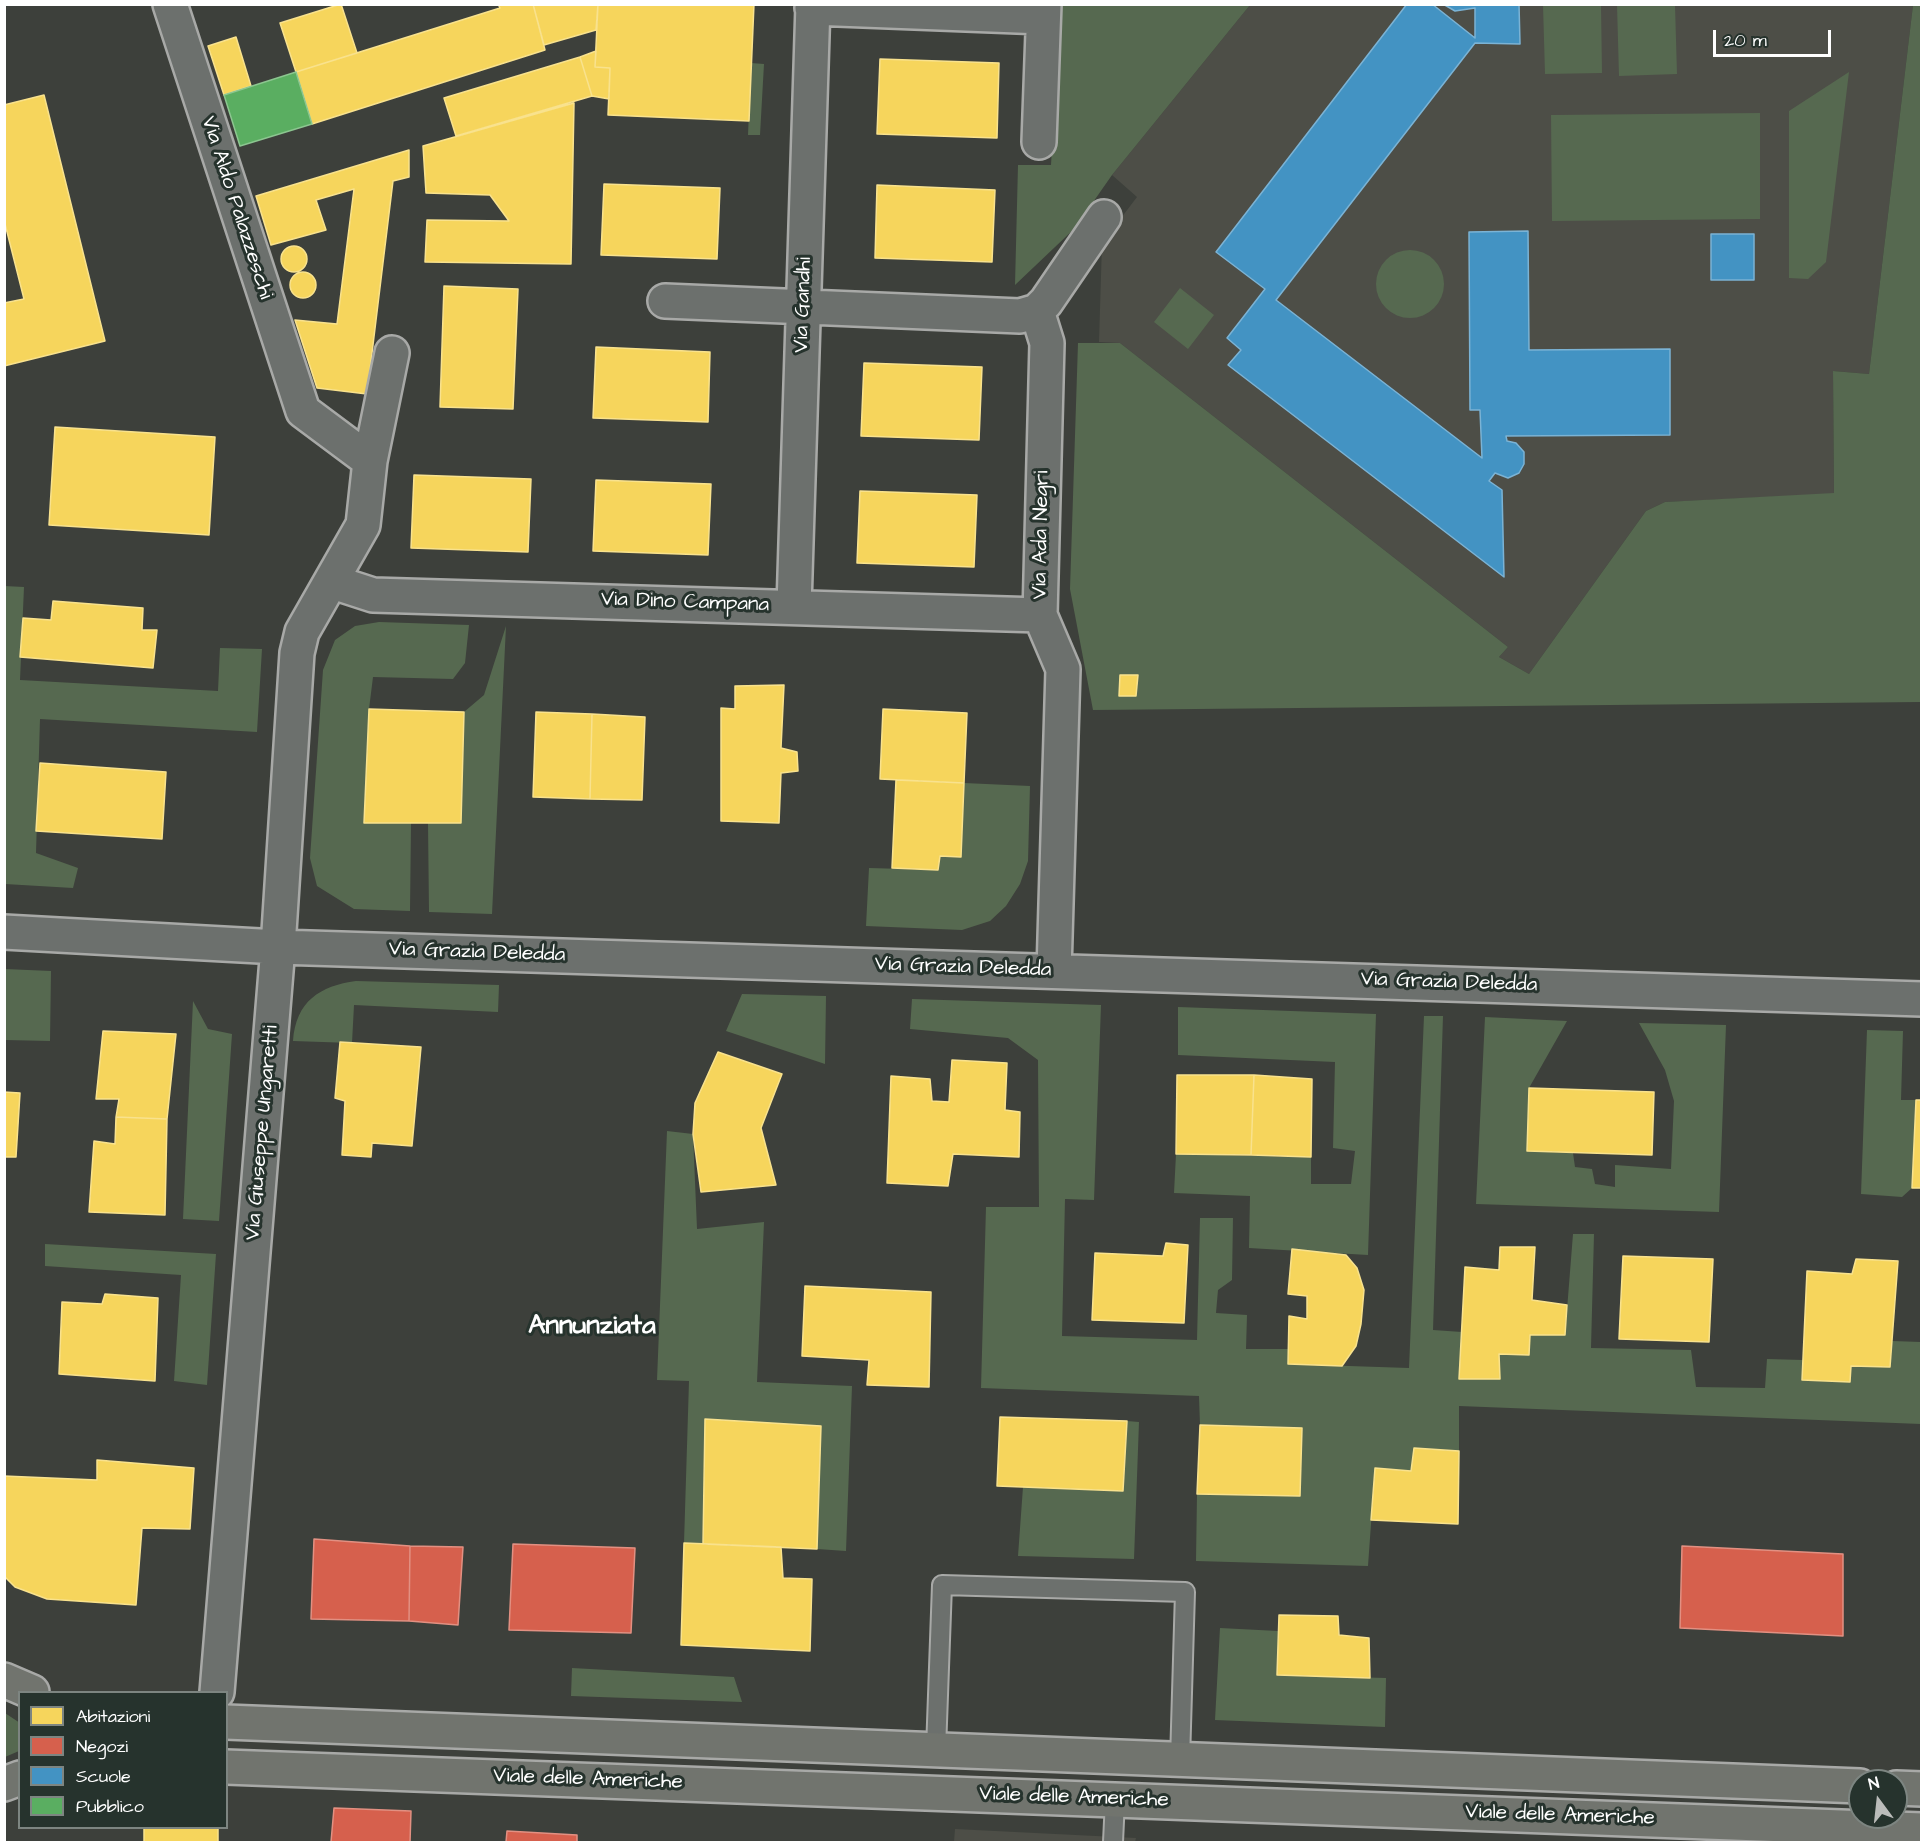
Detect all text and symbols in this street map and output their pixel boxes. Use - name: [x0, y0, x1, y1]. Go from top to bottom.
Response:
- scale bar: [1716, 18, 1834, 56]
- text: 20 m: [1724, 28, 1767, 53]
- street label: Via Aldo Palazzeschi: [195, 113, 277, 303]
- street label: Via Gandhi: [790, 257, 818, 353]
- street label: Via Ada Negri: [1028, 470, 1056, 600]
- street label: Via Dino Campana: [600, 587, 770, 619]
- street label: Via Grazia Deledda: [388, 937, 566, 969]
- street label: Via Grazia Deledda: [874, 952, 1052, 984]
- street label: Via Grazia Deledda: [1360, 967, 1538, 999]
- street label: Via Giuseppe Ungaretti: [241, 1024, 285, 1242]
- district label: Annunziata: [528, 1311, 656, 1343]
- legend: [18, 1691, 228, 1829]
- text: Abitazioni: [76, 1704, 150, 1729]
- text: Negozi: [76, 1734, 128, 1759]
- text: Scuole: [76, 1764, 131, 1789]
- street label: Viale delle Americhe: [493, 1764, 683, 1796]
- north arrow: [1848, 1769, 1908, 1829]
- text: N: [1866, 1772, 1882, 1795]
- street label: Viale delle Americhe: [979, 1782, 1169, 1814]
- text: Pubblico: [76, 1794, 144, 1819]
- street label: Viale delle Americhe: [1465, 1800, 1655, 1832]

